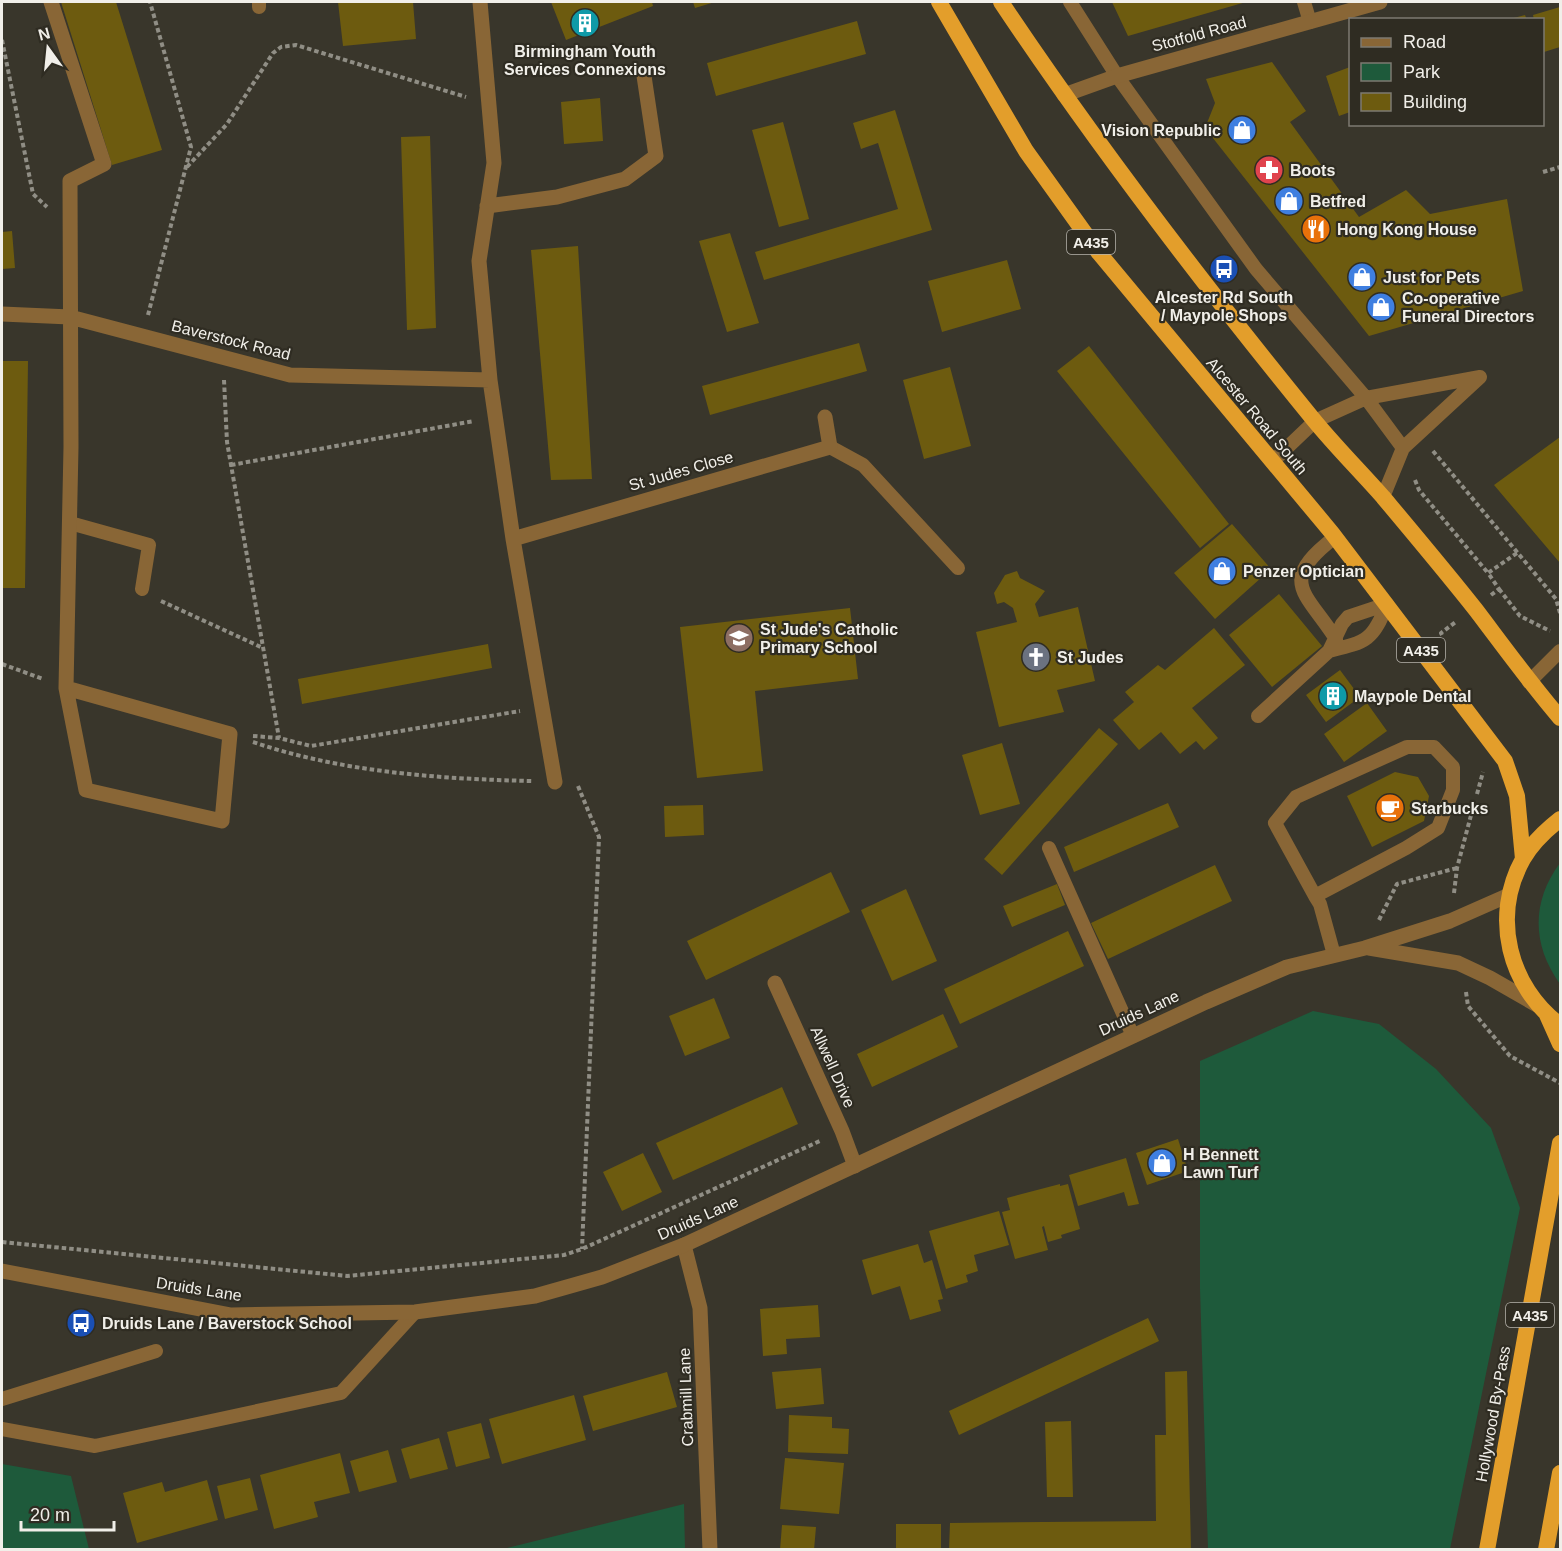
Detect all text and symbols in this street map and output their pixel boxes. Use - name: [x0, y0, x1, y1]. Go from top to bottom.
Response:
- building icon: Birmingham Youth Services Connexions: [569, 7, 601, 39]
- street label: Stotfold Road: [1150, 13, 1248, 55]
- north arrow: [18, 18, 78, 78]
- legend: [1349, 18, 1544, 126]
- text: N: [36, 24, 52, 44]
- text: Road: [1403, 32, 1446, 52]
- place label: Birmingham Youth Services Connexions: [504, 43, 666, 78]
- text: Park: [1403, 62, 1441, 82]
- text: Building: [1403, 92, 1467, 112]
- shop icon: Vision Republic: [1226, 114, 1258, 146]
- place label: Vision Republic: [1101, 122, 1221, 139]
- pharmacy icon: Boots: [1253, 154, 1285, 186]
- place label: Boots: [1290, 162, 1335, 179]
- shop icon: Betfred: [1273, 185, 1305, 217]
- place label: Betfred: [1310, 193, 1366, 210]
- restaurant icon: Hong Kong House: [1300, 213, 1332, 245]
- place label: Hong Kong House: [1337, 221, 1477, 238]
- road number: A435: [1067, 230, 1115, 254]
- bus stop icon: Alcester Rd South / Maypole Shops: [1208, 253, 1240, 285]
- shop icon: Just for Pets: [1346, 261, 1378, 293]
- place label: Just for Pets: [1383, 269, 1480, 286]
- place label: Alcester Rd South / Maypole Shops: [1155, 289, 1293, 324]
- place label: Co-operative Funeral Directors: [1402, 290, 1535, 325]
- shop icon: Co-operative Funeral Directors: [1365, 291, 1397, 323]
- street label: Baverstock Road: [170, 317, 292, 363]
- street label: Alcester Road South: [1203, 354, 1311, 478]
- street label: St Judes Close: [627, 448, 735, 494]
- shop icon: Penzer Optician: [1206, 555, 1238, 587]
- place label: Penzer Optician: [1243, 563, 1364, 580]
- place label: St Jude's Catholic Primary School: [760, 621, 898, 656]
- school or university icon: St Jude's Catholic Primary School: [723, 622, 755, 654]
- road number: A435: [1397, 638, 1445, 662]
- church icon: St Judes: [1020, 641, 1052, 673]
- place label: St Judes: [1057, 649, 1124, 666]
- building icon: Maypole Dental: [1317, 680, 1349, 712]
- place label: Maypole Dental: [1354, 688, 1471, 705]
- cafe icon: Starbucks: [1374, 792, 1406, 824]
- place label: Starbucks: [1411, 800, 1488, 817]
- street label: Druids Lane: [1096, 987, 1182, 1039]
- street label: Allwell Drive: [808, 1024, 859, 1110]
- place label: H Bennett Lawn Turf: [1183, 1146, 1259, 1181]
- shop icon: H Bennett Lawn Turf: [1146, 1147, 1178, 1179]
- street label: Druids Lane: [655, 1193, 741, 1243]
- street label: Druids Lane: [155, 1274, 243, 1304]
- road number: A435: [1506, 1303, 1554, 1327]
- bus stop icon: Druids Lane / Baverstock School: [65, 1307, 97, 1339]
- place label: Druids Lane / Baverstock School: [102, 1315, 352, 1332]
- street label: Hollywood By-Pass: [1473, 1345, 1513, 1483]
- street label: Crabmill Lane: [676, 1347, 696, 1447]
- scale bar: [21, 1494, 114, 1532]
- text: 20 m: [30, 1505, 70, 1525]

